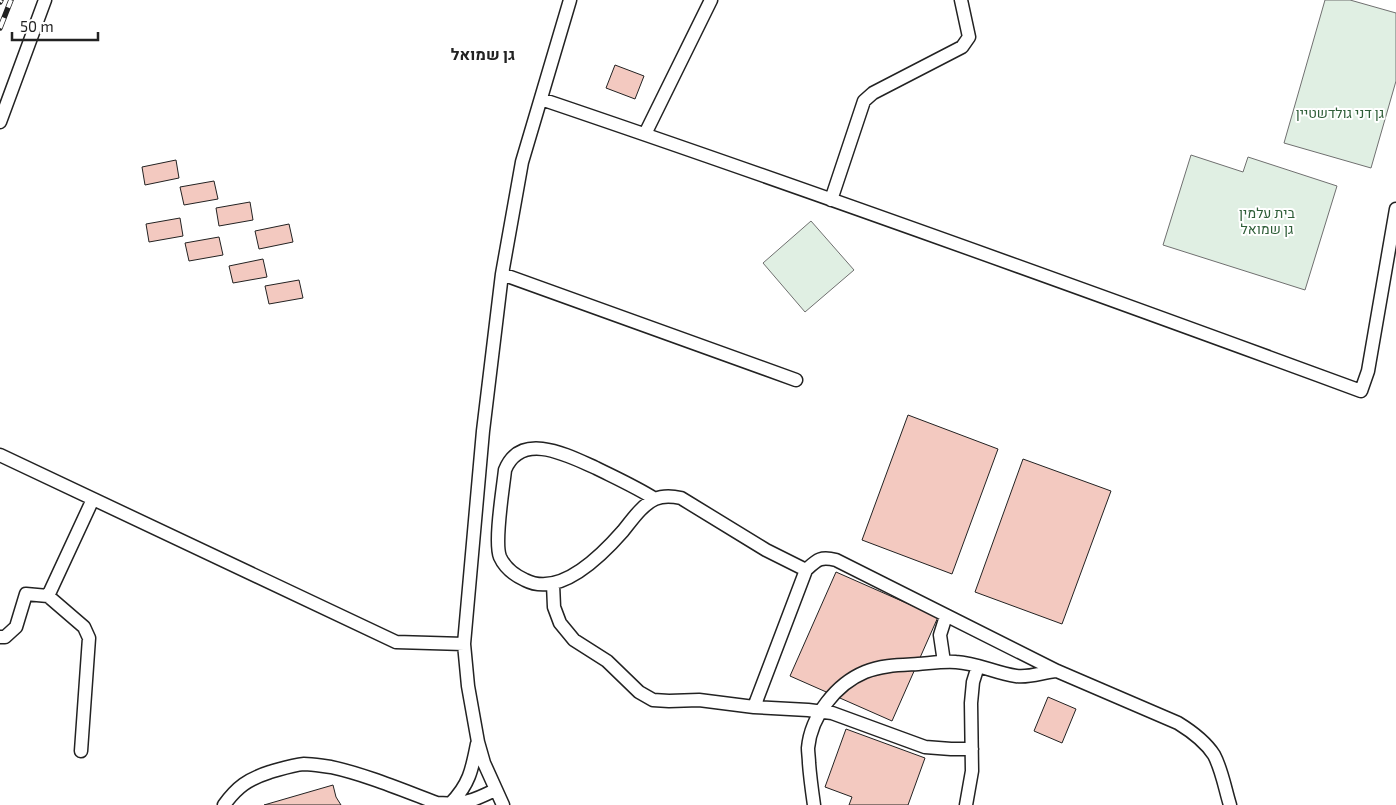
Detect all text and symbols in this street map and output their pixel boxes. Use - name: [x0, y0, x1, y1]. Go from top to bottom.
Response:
- scale bar: [12, 10, 99, 42]
- text: 50 m: [20, 17, 54, 35]
- district label: גן שמואל: [451, 44, 515, 63]
- park label: גן דני גולדשטיין: [1296, 104, 1384, 121]
- park label: בית עלמין גן שמואל: [1239, 204, 1296, 237]

